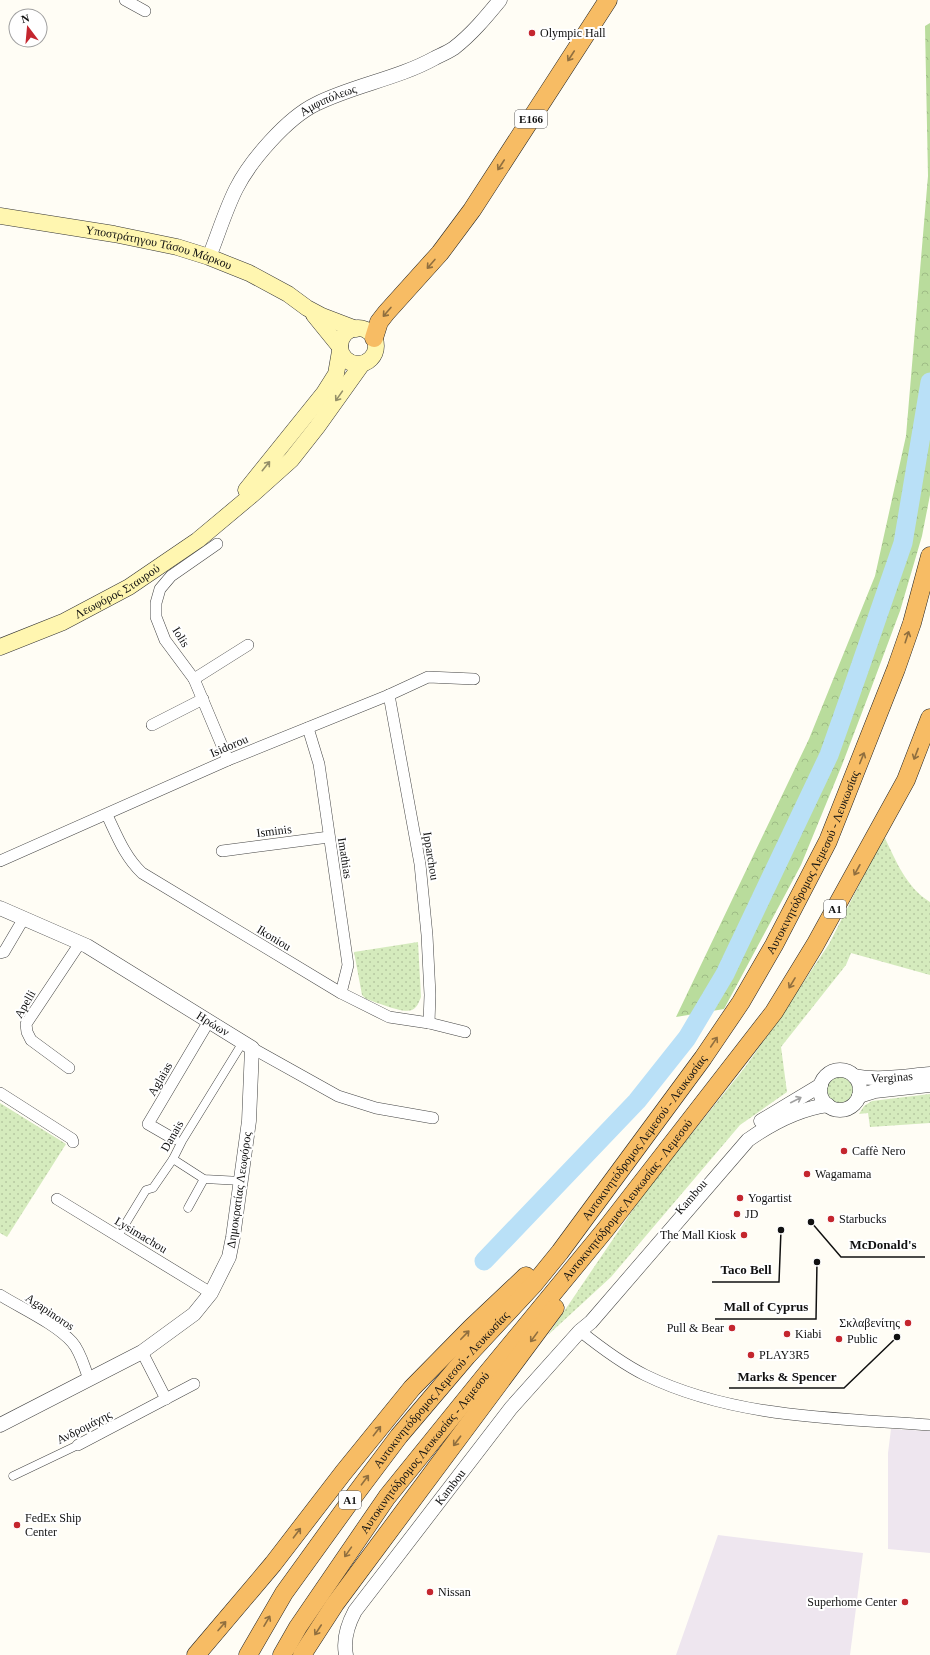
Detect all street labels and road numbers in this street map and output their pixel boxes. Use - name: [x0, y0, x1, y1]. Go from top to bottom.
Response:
- street label: Αμφιπόλεως: [297, 81, 358, 119]
- road number: E166: [515, 110, 547, 128]
- street label: Υποστράτηγου Τάσου Μάρκου: [85, 223, 234, 272]
- street label: Λεωφόρος Σταυρού: [72, 561, 162, 622]
- street label: Iolis: [169, 624, 193, 650]
- street label: Isidorou: [208, 732, 250, 760]
- street label: Αυτοκινητόδρομος Λεμεσού - Λευκωσίας: [763, 768, 862, 957]
- street label: Isminis: [256, 822, 293, 840]
- street label: Ipparchou: [420, 831, 442, 881]
- street label: Imathias: [335, 836, 355, 880]
- road number: A1: [824, 900, 846, 918]
- street label: Ikoniou: [254, 922, 294, 954]
- street label: Apelli: [11, 987, 39, 1020]
- street label: Ηρώων: [194, 1008, 232, 1040]
- street label: Αυτοκινητόδρομος Λεμεσού - Λευκωσίας: [579, 1052, 710, 1223]
- street label: Aglaias: [145, 1059, 175, 1098]
- street label: Verginas: [871, 1069, 914, 1085]
- street label: Αυτοκινητόδρομος Λευκωσίας - Λεμεσού: [559, 1116, 695, 1283]
- street label: Danais: [158, 1118, 187, 1154]
- street label: Δημοκρατίας Λεωφόρος: [224, 1131, 254, 1249]
- street label: Kambou: [672, 1177, 710, 1217]
- street label: Lysimachou: [112, 1214, 170, 1256]
- street label: Agapinoros: [23, 1291, 77, 1334]
- street label: Αυτοκινητόδρομος Λεμεσού - Λευκωσίας: [370, 1308, 512, 1471]
- street label: Αυτοκινητόδρομος Λευκωσίας - Λεμεσού: [357, 1369, 492, 1536]
- street label: Ανδρομάχης: [54, 1407, 114, 1447]
- street label: Kambou: [432, 1466, 468, 1508]
- road number: A1: [339, 1491, 361, 1509]

